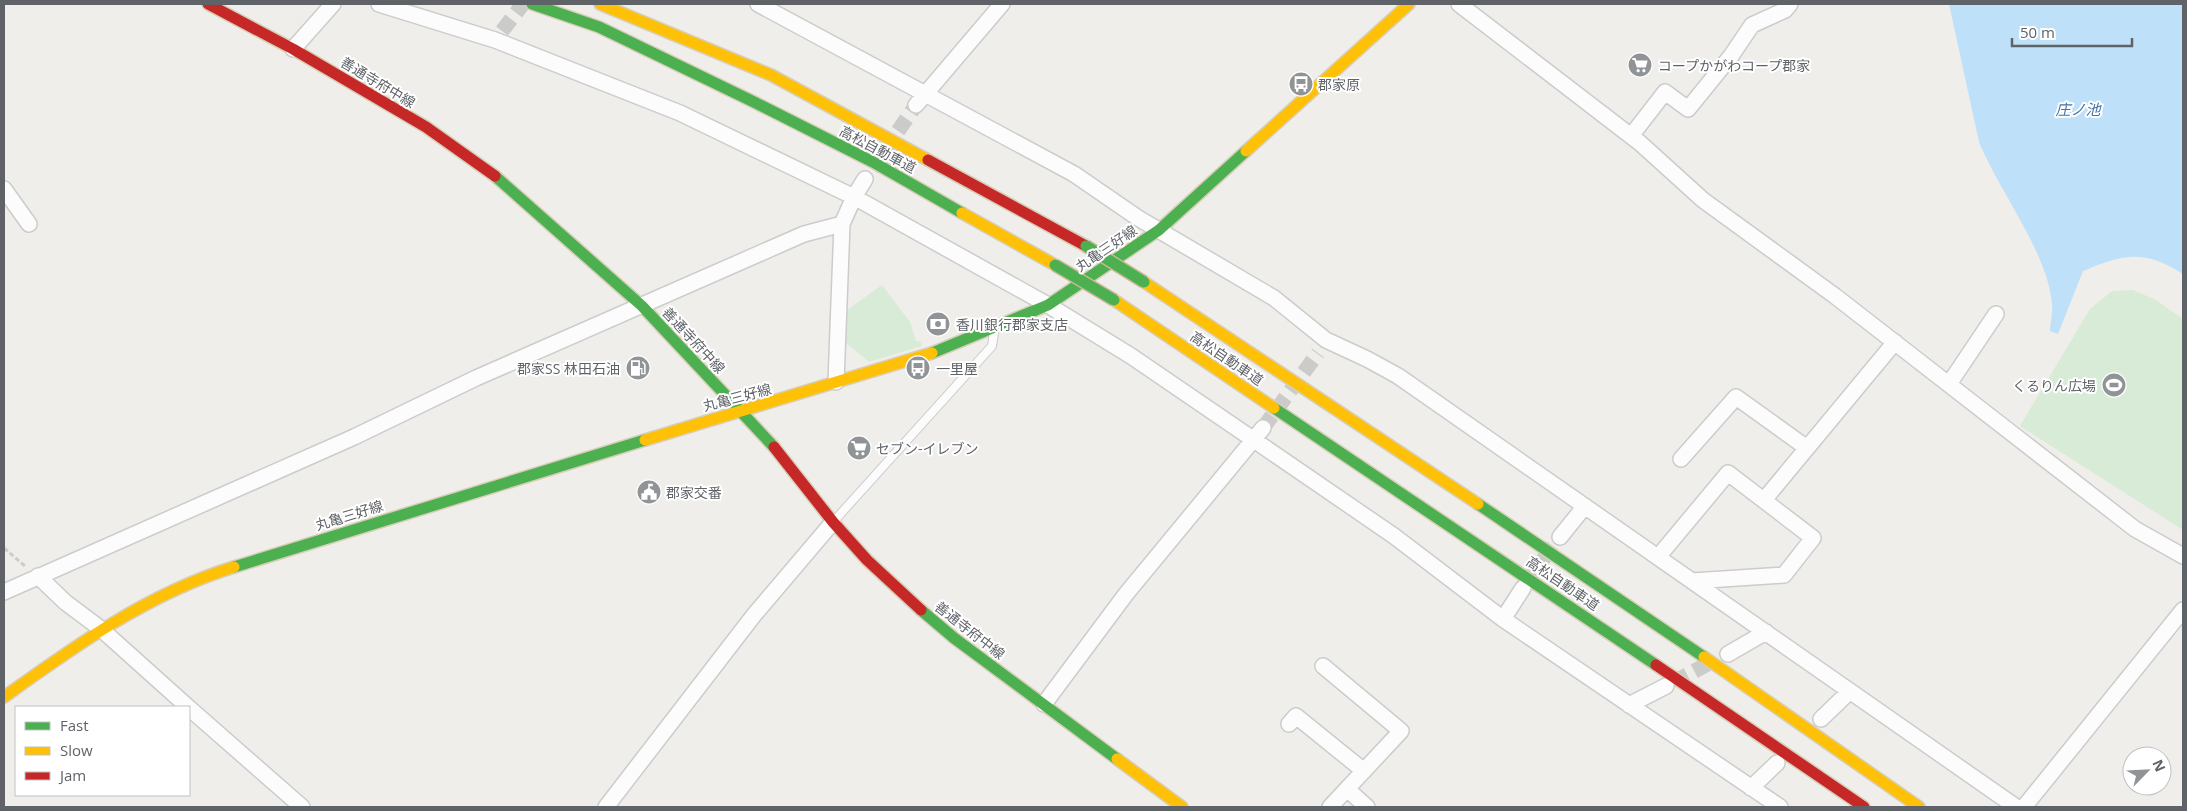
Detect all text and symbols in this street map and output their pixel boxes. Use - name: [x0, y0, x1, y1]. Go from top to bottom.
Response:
- scale bar: [2012, 15, 2132, 47]
- text: 50 m: [2020, 22, 2055, 42]
- street label: 善通寺府中線: [337, 52, 419, 112]
- supermarket icon: コープかがわコープ郡家: [1627, 52, 1653, 78]
- place label: コープかがわコープ郡家: [1658, 56, 1810, 75]
- bus stop icon: 郡家原: [1288, 71, 1314, 97]
- place label: 郡家原: [1318, 75, 1360, 94]
- water label: 庄ノ池: [2055, 99, 2102, 119]
- street label: 高松自動車道: [836, 121, 920, 177]
- street label: 丸亀三好線: [1072, 221, 1140, 275]
- street label: 善通寺府中線: [658, 303, 730, 377]
- bank icon: 香川銀行郡家支店: [925, 311, 951, 337]
- place label: 香川銀行郡家支店: [956, 315, 1068, 334]
- street label: 高松自動車道: [1187, 327, 1267, 389]
- fuel station icon: 郡家SS 林田石油: [625, 355, 651, 381]
- bus stop icon: 一里屋: [905, 355, 931, 381]
- place label: 郡家SS 林田石油: [517, 359, 620, 378]
- place label: 一里屋: [936, 359, 978, 378]
- sports icon: くるりん広場: [2101, 372, 2127, 398]
- place label: くるりん広場: [2012, 376, 2096, 395]
- street label: 丸亀三好線: [701, 379, 773, 415]
- supermarket icon: セブン-イレブン: [846, 435, 872, 461]
- place label: セブン-イレブン: [876, 439, 979, 458]
- public building icon: 郡家交番: [636, 479, 662, 505]
- place label: 郡家交番: [666, 483, 722, 502]
- street label: 丸亀三好線: [313, 496, 385, 534]
- street label: 高松自動車道: [1523, 552, 1603, 614]
- street label: 善通寺府中線: [931, 597, 1009, 663]
- legend: [15, 706, 190, 796]
- text: Fast: [60, 715, 89, 735]
- text: Slow: [60, 740, 93, 760]
- north arrow: [2122, 746, 2172, 796]
- text: N: [2148, 756, 2170, 775]
- text: Jam: [58, 765, 86, 785]

